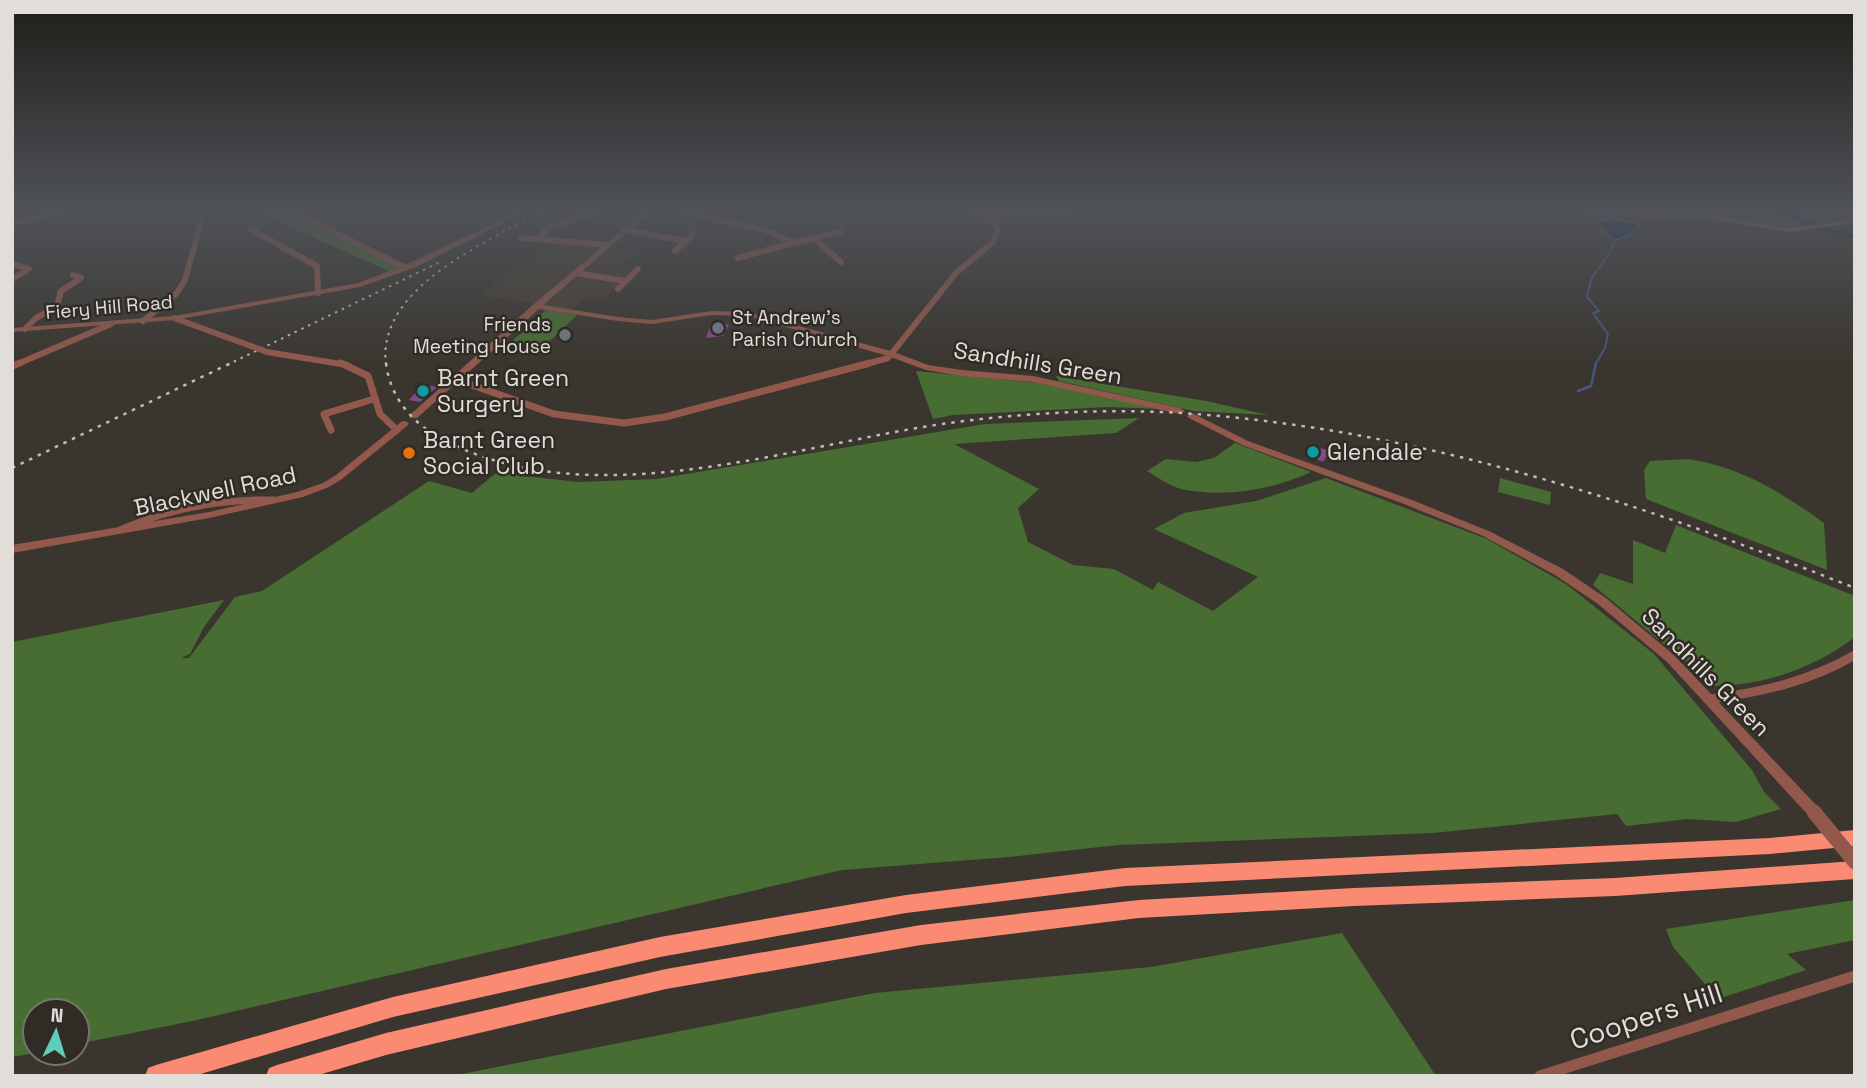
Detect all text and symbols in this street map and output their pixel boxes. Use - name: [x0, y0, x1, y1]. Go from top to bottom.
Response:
- street label: Fiery Hill Road: [44, 289, 174, 325]
- place label: St Andrew's Parish Church: [732, 305, 858, 352]
- place label: Friends Meeting House: [413, 312, 551, 359]
- marker: St Andrew's Parish Church: [710, 320, 726, 336]
- marker: Friends Meeting House: [557, 327, 573, 343]
- street label: Sandhills Green: [952, 335, 1124, 391]
- place label: Barnt Green Surgery: [437, 363, 569, 419]
- marker: Barnt Green Surgery: [415, 383, 431, 399]
- place label: Barnt Green Social Club: [423, 425, 555, 481]
- place label: Glendale: [1327, 437, 1423, 467]
- marker: Glendale: [1305, 444, 1321, 460]
- marker: Barnt Green Social Club: [401, 445, 417, 461]
- street label: Blackwell Road: [131, 459, 299, 523]
- street label: Sandhills Green: [1635, 601, 1777, 743]
- street label: Coopers Hill: [1565, 974, 1727, 1058]
- north arrow: [21, 997, 91, 1067]
- text: N: [50, 1003, 64, 1028]

